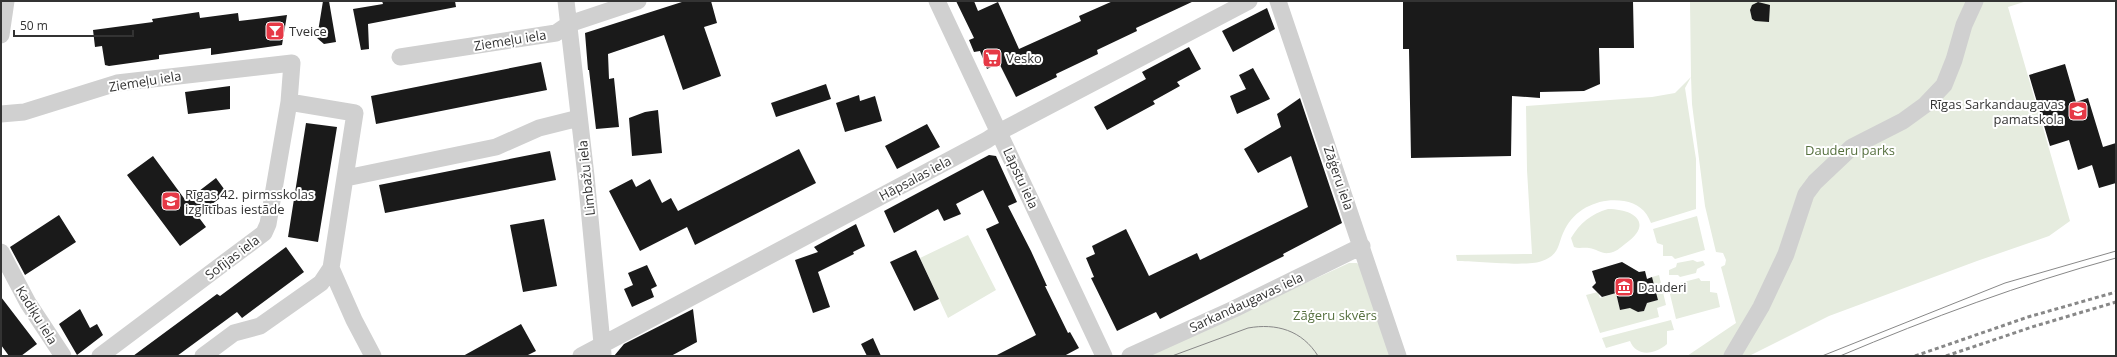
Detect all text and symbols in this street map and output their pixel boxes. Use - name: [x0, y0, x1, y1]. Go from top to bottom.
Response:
- scale bar: [14, 12, 133, 38]
- text: 50 m: [20, 17, 48, 34]
- bar icon: Tveice: [264, 20, 286, 42]
- place label: Tveice: [289, 22, 327, 40]
- street label: Ziemeļu iela: [473, 25, 547, 55]
- supermarket icon: Vesko: [981, 47, 1003, 69]
- place label: Vesko: [1006, 49, 1042, 67]
- street label: Ziemeļu iela: [108, 66, 182, 96]
- place label: Rīgas Sarkandaugavas pamatskola: [1930, 95, 2064, 128]
- school or university icon: Rīgas Sarkandaugavas pamatskola: [2067, 100, 2089, 122]
- street label: Limbažu iela: [573, 139, 599, 217]
- park label: Dauderu parks: [1805, 141, 1895, 159]
- street label: Zāģeru iela: [1320, 143, 1358, 213]
- street label: Lāpstu iela: [999, 145, 1043, 211]
- street label: Hāpsalas iela: [876, 151, 954, 205]
- place label: Rīgas 42. pirmsskolas izglītības iestāde: [185, 185, 314, 218]
- school or university icon: Rīgas 42. pirmsskolas izglītības iestāde: [160, 190, 182, 212]
- street label: Sofijas iela: [201, 231, 263, 283]
- street label: Sarkandaugavas iela: [1186, 268, 1306, 336]
- museum icon: Dauderi: [1613, 276, 1635, 298]
- place label: Dauderi: [1638, 278, 1686, 296]
- street label: Kadiķu iela: [12, 282, 62, 348]
- park label: Zāģeru skvērs: [1293, 306, 1377, 324]

